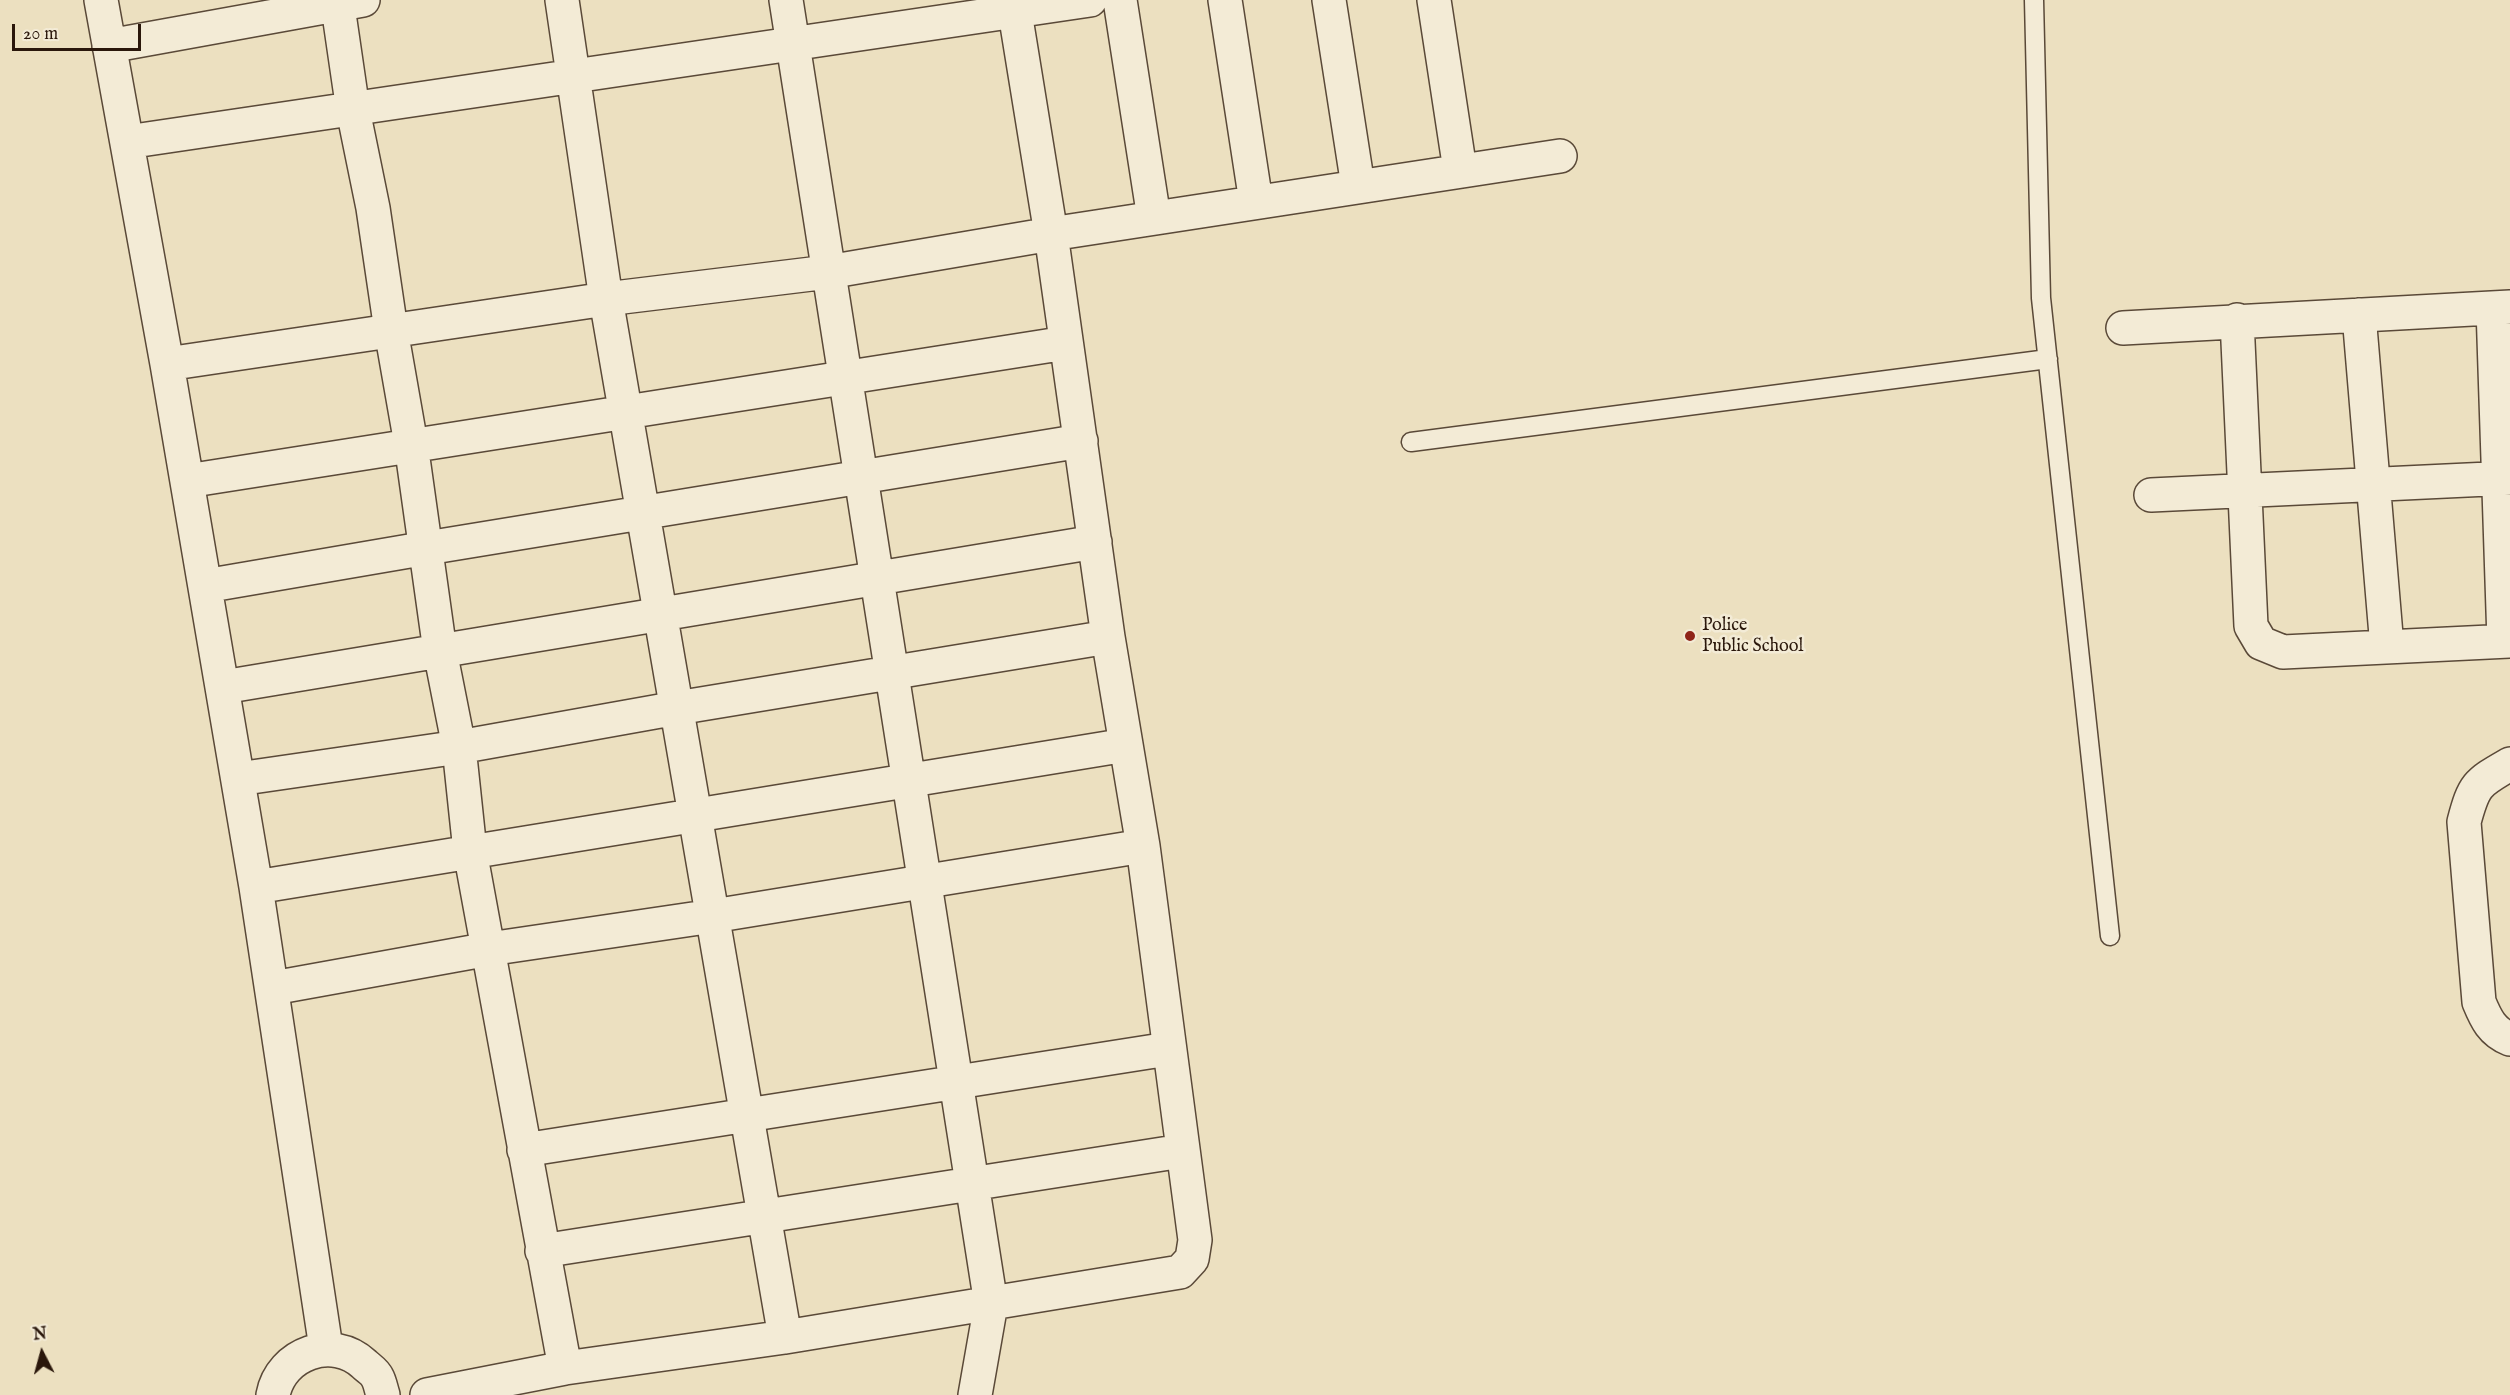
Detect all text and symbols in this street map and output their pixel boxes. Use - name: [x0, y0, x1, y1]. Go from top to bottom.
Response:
- scale bar: [15, 12, 144, 50]
- text: 20 m: [23, 23, 58, 46]
- place label: Police Public School: [1702, 615, 1803, 658]
- marker: Police Public School: [1683, 629, 1697, 643]
- north arrow: [12, 1323, 72, 1383]
- text: N: [32, 1324, 48, 1346]

